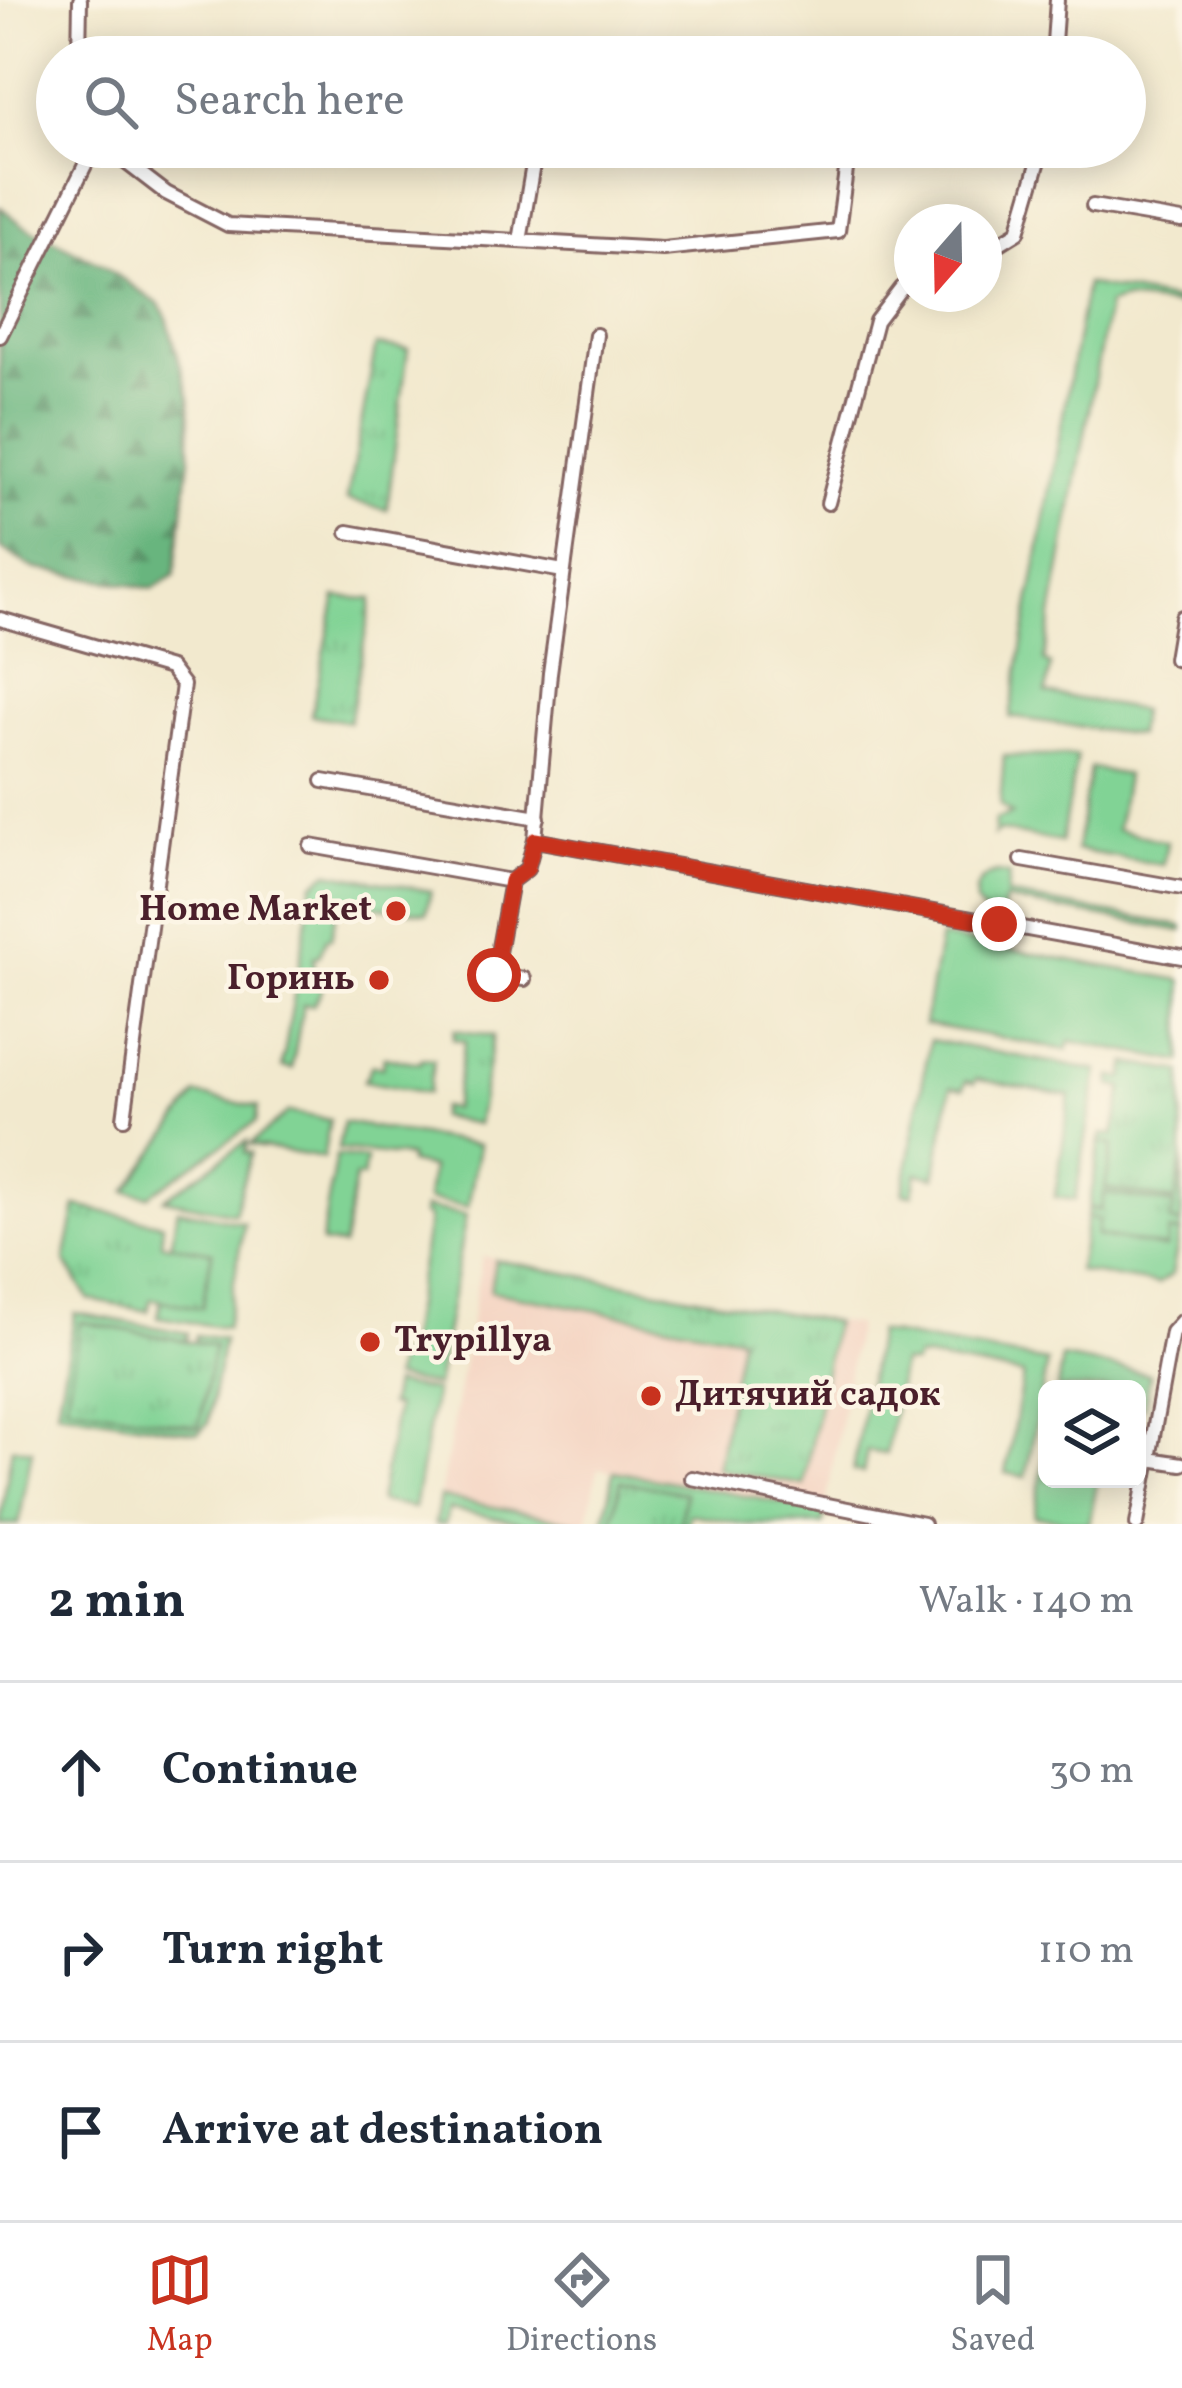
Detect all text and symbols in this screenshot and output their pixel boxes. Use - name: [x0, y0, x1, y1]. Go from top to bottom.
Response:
- search box: [36, 36, 1146, 168]
- icon: search: [78, 69, 144, 135]
- text: Search here: [174, 71, 405, 134]
- north arrow: [894, 204, 1002, 312]
- place label: Home Market: [139, 886, 372, 936]
- route end: [972, 897, 1026, 951]
- marker: Home Market: [383, 898, 409, 924]
- route start: [467, 948, 521, 1002]
- place label: Горинь: [227, 955, 355, 1005]
- marker: Горинь: [366, 967, 392, 993]
- place label: Trypillya: [394, 1317, 552, 1367]
- marker: Trypillya: [357, 1329, 383, 1355]
- place label: Дитячий садок: [675, 1371, 941, 1421]
- map controls: [1038, 1380, 1146, 1488]
- button: layers: [1038, 1380, 1146, 1488]
- marker: Дитячий садок: [638, 1383, 664, 1409]
- text: 2 min: [48, 1567, 186, 1638]
- text: Walk · 140 m: [919, 1575, 1134, 1629]
- icon: ahead: [48, 1739, 114, 1805]
- text: Continue: [162, 1740, 358, 1803]
- text: 30 m: [1049, 1745, 1134, 1799]
- icon: right: [48, 1919, 114, 1985]
- text: Turn right: [162, 1920, 383, 1983]
- text: 110 m: [1038, 1925, 1134, 1979]
- icon: arrive: [48, 2099, 114, 2165]
- text: Arrive at destination: [162, 2100, 603, 2163]
- tab: Map: [147, 2247, 213, 2365]
- tab: Directions: [506, 2247, 657, 2365]
- tab: Saved: [950, 2247, 1035, 2365]

